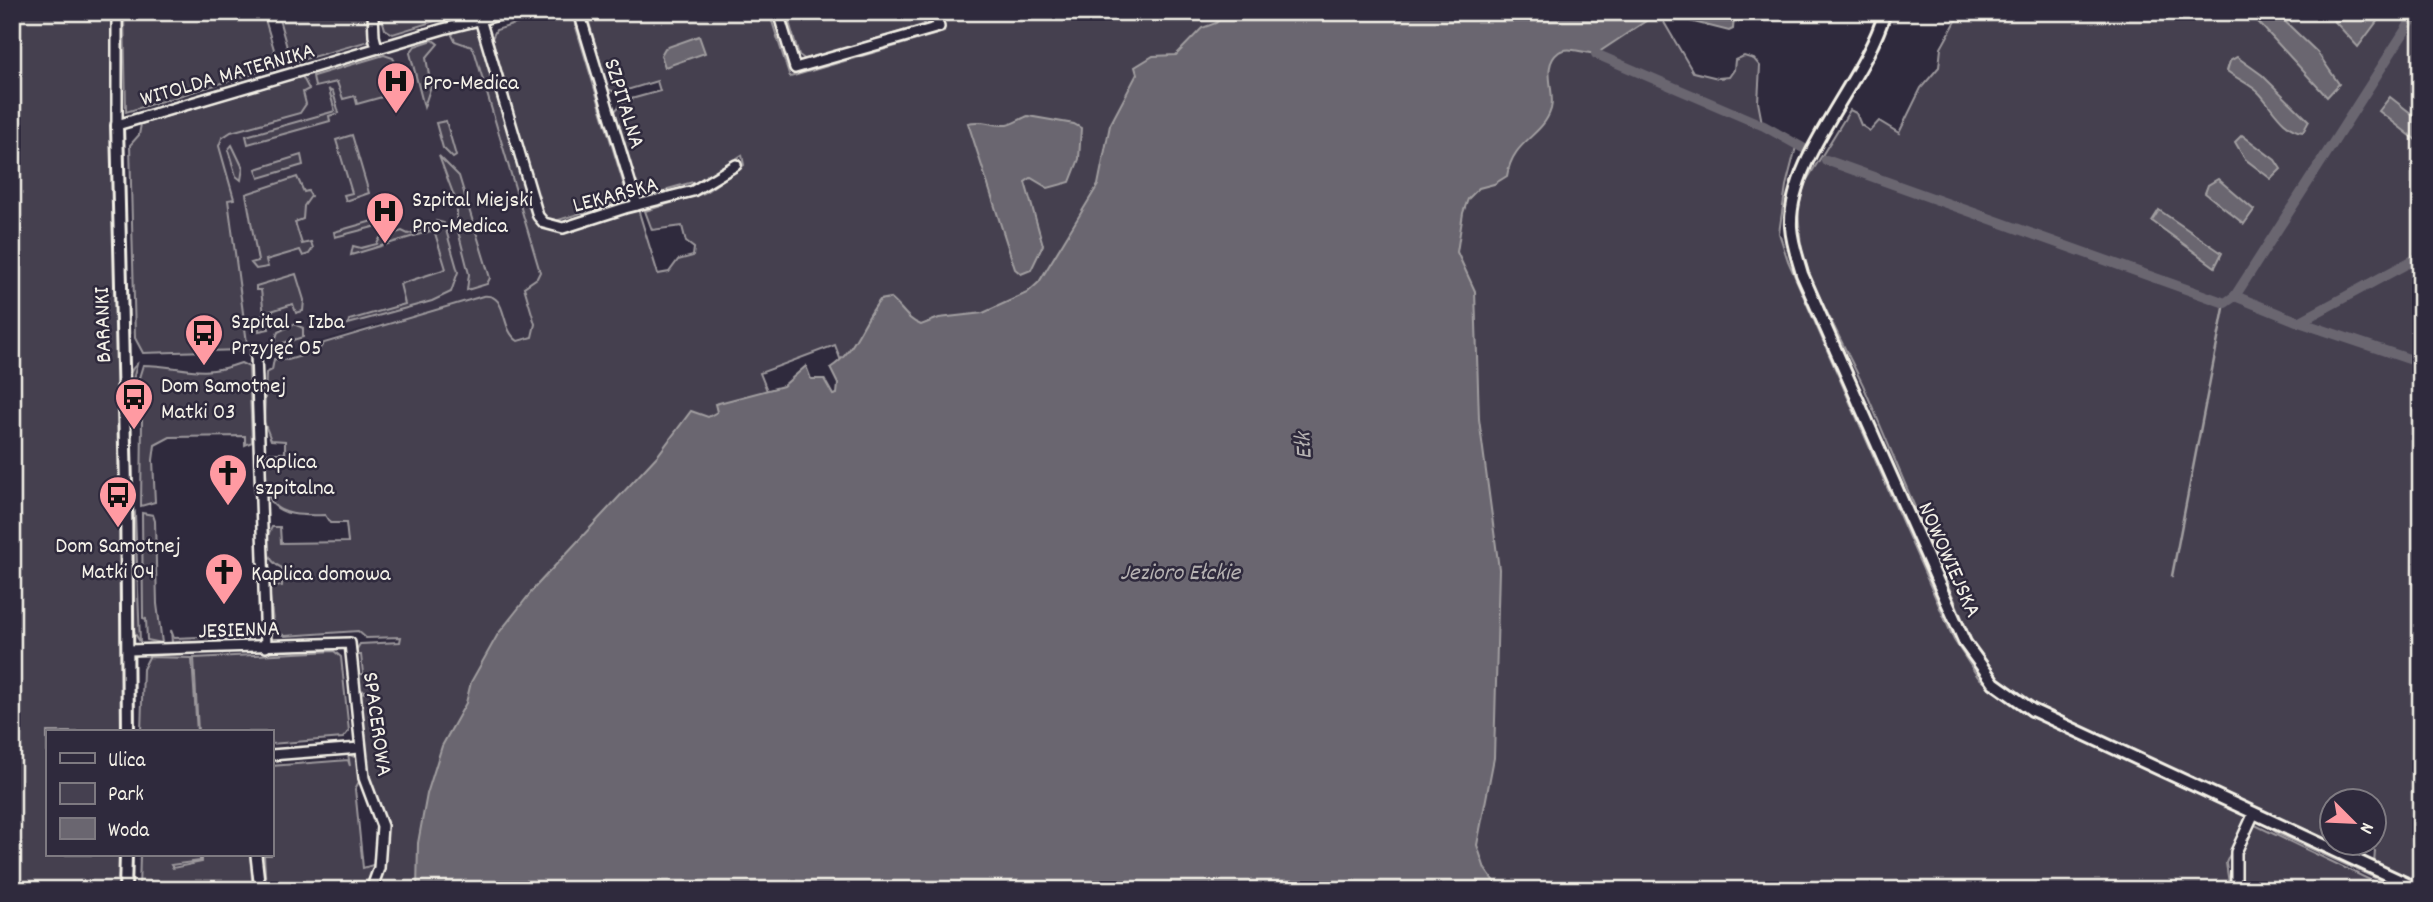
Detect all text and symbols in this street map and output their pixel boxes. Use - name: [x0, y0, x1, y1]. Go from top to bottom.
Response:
- street label: WITOLDA MATERNIKA: [137, 36, 319, 117]
- street label: SZPITALNA: [593, 55, 652, 153]
- hospital icon: Pro-Medica: [375, 60, 417, 115]
- place label: Pro-Medica: [423, 68, 520, 101]
- street label: LEKARSKA: [569, 169, 662, 224]
- place label: Szpital Miejski Pro-Medica: [412, 185, 533, 244]
- hospital icon: Szpital Miejski Pro-Medica: [364, 190, 406, 245]
- street label: BARANKI: [87, 286, 122, 364]
- place label: Szpital - Izba Przyjęć 05: [231, 307, 346, 366]
- bus stop icon: Szpital - Izba Przyjęć 05: [183, 312, 225, 367]
- place label: Dom Samotnej Matki 03: [161, 371, 286, 430]
- bus stop icon: Dom Samotnej Matki 03: [113, 376, 155, 431]
- water label: Ełk: [1287, 429, 1323, 460]
- place label: Kaplica szpitalna: [255, 447, 336, 506]
- church icon: Kaplica szpitalna: [207, 452, 249, 507]
- bus stop icon: Dom Samotnej Matki 04: [97, 474, 139, 529]
- street label: NOWOWIEJSKA: [1908, 497, 1988, 624]
- place label: Dom Samotnej Matki 04: [55, 531, 181, 590]
- church icon: Kaplica domowa: [203, 551, 245, 606]
- water label: Jezioro Ełckie: [1120, 557, 1241, 591]
- place label: Kaplica domowa: [251, 559, 392, 592]
- street label: JESIENNA: [198, 614, 281, 649]
- street label: SPACEROWA: [352, 670, 399, 779]
- legend: [46, 730, 273, 856]
- text: Ulica: [108, 747, 146, 777]
- text: Park: [108, 781, 144, 811]
- north arrow: [2318, 786, 2388, 856]
- text: Woda: [108, 817, 150, 847]
- text: N: [2351, 818, 2380, 837]

